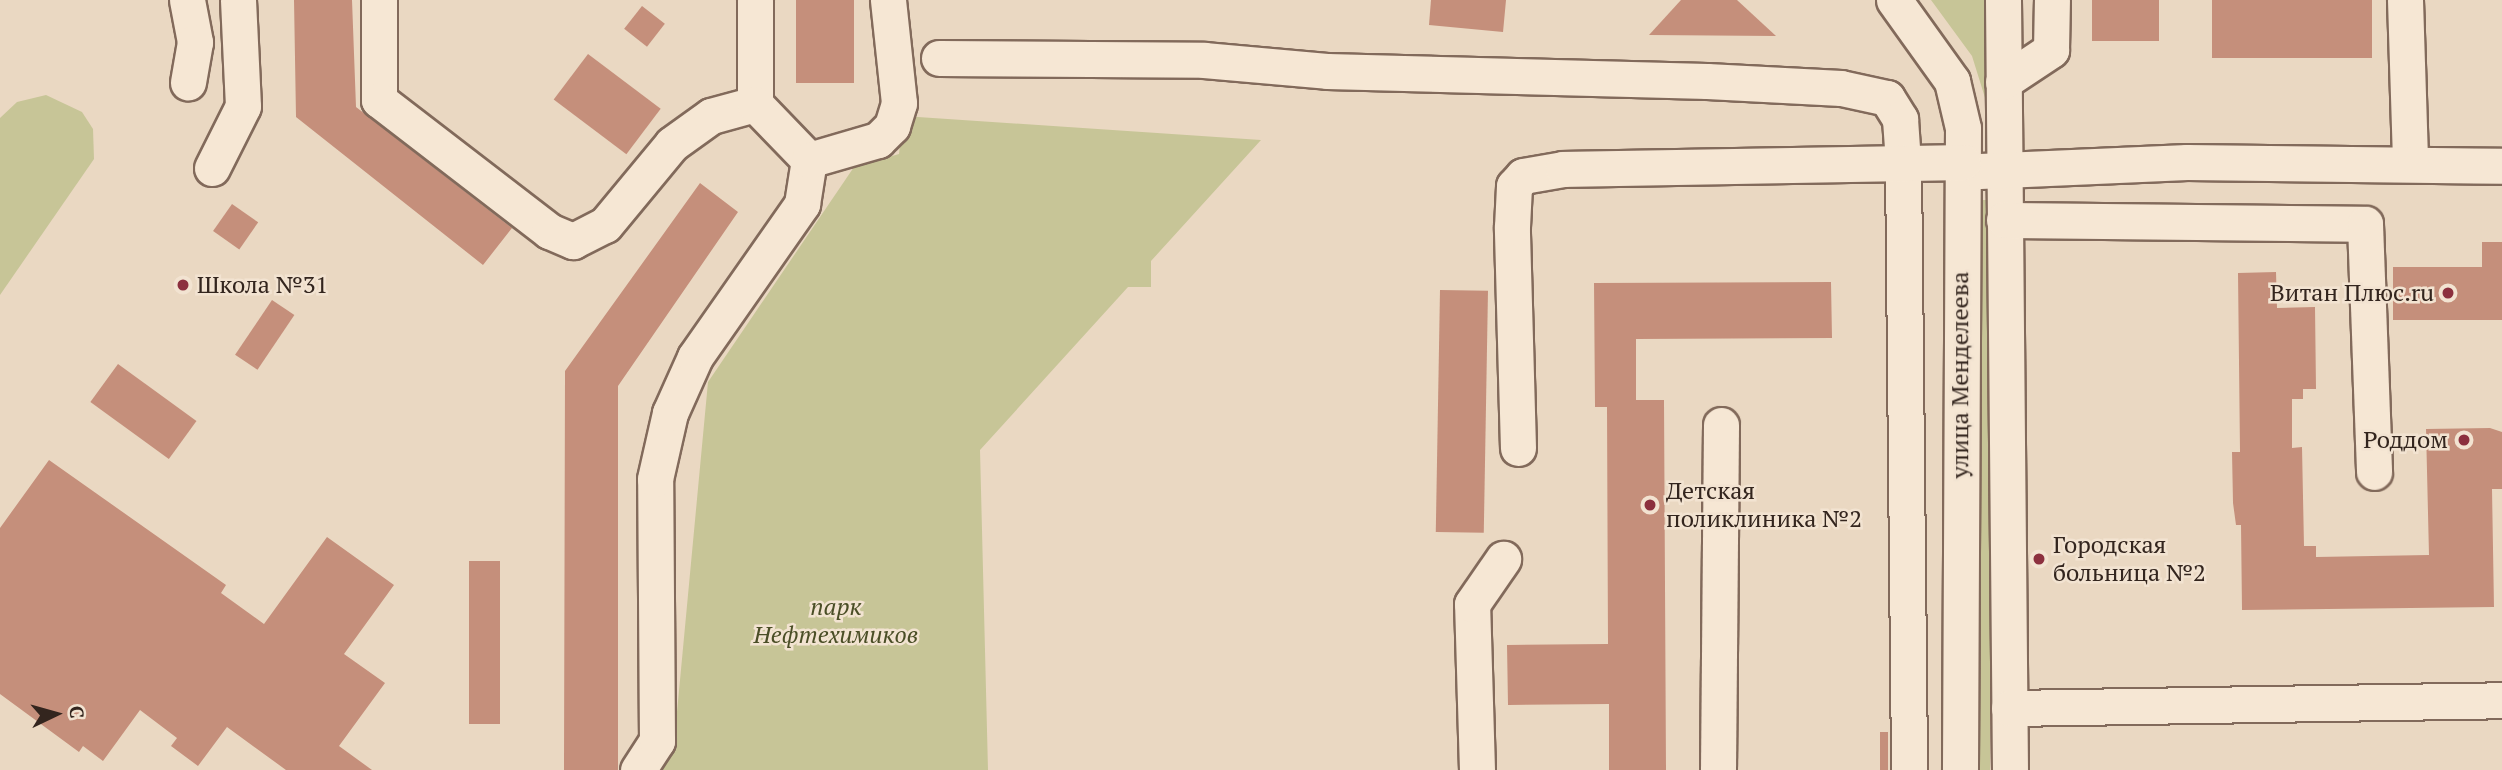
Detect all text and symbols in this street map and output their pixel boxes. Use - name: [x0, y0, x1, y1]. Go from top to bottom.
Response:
- place label: Школа №31: [197, 271, 328, 299]
- street label: улица Менделеева: [1946, 272, 1974, 478]
- marker: Школа №31: [175, 277, 191, 293]
- place label: Витан Плюс.ru: [2270, 279, 2434, 307]
- marker: Витан Плюс.ru: [2440, 285, 2456, 301]
- place label: Роддом: [2363, 426, 2448, 454]
- marker: Роддом: [2454, 430, 2474, 450]
- place label: Детская поликлиника №2: [1666, 477, 1862, 533]
- marker: Детская поликлиника №2: [1640, 495, 1660, 515]
- place label: Городская больница №2: [2053, 531, 2206, 587]
- marker: Городская больница №2: [2031, 551, 2047, 567]
- park label: парк Нефтехимиков: [754, 593, 918, 649]
- north arrow: [21, 679, 91, 749]
- text: С: [64, 705, 90, 719]

